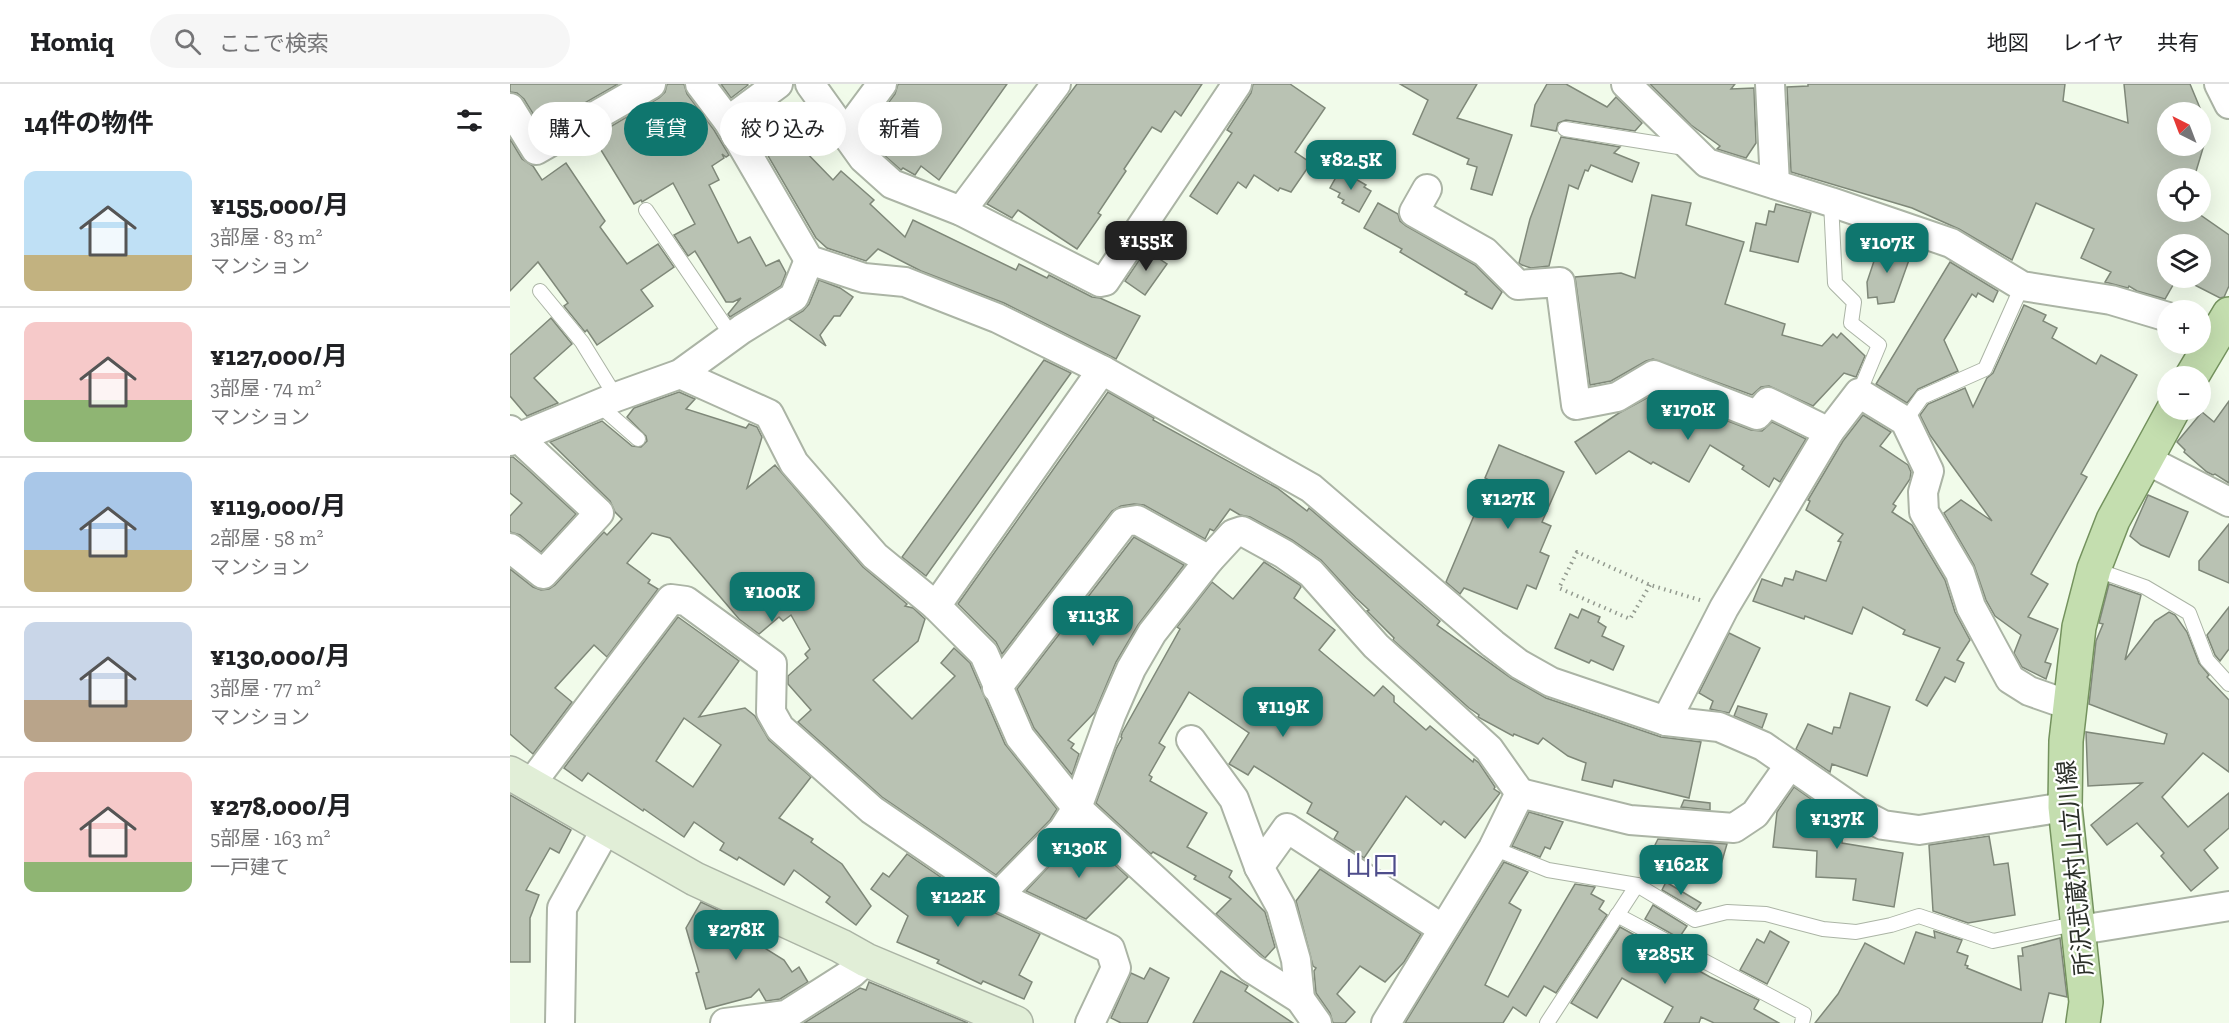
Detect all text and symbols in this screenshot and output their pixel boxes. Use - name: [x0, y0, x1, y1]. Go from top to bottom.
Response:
- search box: [150, 14, 570, 68]
- text: Homiq: [30, 25, 114, 58]
- icon: search: [171, 25, 204, 58]
- text: ここで検索: [219, 30, 329, 57]
- text: 地図: [1987, 30, 2029, 55]
- text: レイヤ: [2062, 30, 2124, 55]
- text: 共有: [2157, 30, 2199, 55]
- chip: 購入: [528, 102, 612, 156]
- chip: 賃貸: [624, 102, 708, 156]
- chip: 絞り込み: [720, 102, 846, 156]
- chip: 新着: [858, 102, 942, 156]
- north arrow: [2157, 102, 2211, 156]
- map controls: [2157, 102, 2211, 420]
- icon: filters: [453, 104, 486, 137]
- text: 14件の物件: [24, 107, 153, 139]
- pin: ¥82.5K: [1302, 140, 1400, 191]
- text: ¥82.5K: [1320, 147, 1382, 171]
- button: locate: [2157, 168, 2211, 222]
- text: ¥155,000/月: [210, 189, 349, 221]
- icon: home: [72, 195, 144, 267]
- pin: ¥155K: [1104, 221, 1188, 272]
- pin: ¥107K: [1845, 223, 1929, 274]
- text: 3部屋 · 83 m²: [210, 225, 323, 249]
- text: ¥155K: [1119, 228, 1173, 252]
- text: ¥107K: [1860, 230, 1914, 254]
- button: layers: [2157, 234, 2211, 288]
- text: マンション: [210, 254, 310, 278]
- button: +: [2157, 300, 2211, 354]
- text: ¥127,000/月: [210, 340, 348, 372]
- icon: home: [72, 346, 144, 418]
- button: −: [2157, 366, 2211, 420]
- text: 3部屋 · 74 m²: [210, 376, 322, 400]
- pin: ¥170K: [1646, 390, 1730, 441]
- text: ¥170K: [1661, 397, 1715, 421]
- text: マンション: [210, 405, 310, 429]
- pin: ¥127K: [1466, 479, 1550, 530]
- text: ¥127K: [1481, 486, 1535, 510]
- text: ¥119,000/月: [210, 490, 347, 522]
- icon: home: [72, 496, 144, 568]
- text: 2部屋 · 58 m²: [210, 526, 324, 550]
- text: マンション: [210, 555, 310, 579]
- pin: ¥100K: [730, 572, 814, 623]
- text: ¥100K: [744, 579, 800, 603]
- pin: ¥113K: [1051, 596, 1135, 647]
- text: ¥113K: [1067, 603, 1119, 627]
- text: ¥130,000/月: [210, 640, 351, 672]
- icon: home: [72, 646, 144, 718]
- text: 3部屋 · 77 m²: [210, 676, 321, 700]
- pin: ¥119K: [1241, 687, 1325, 738]
- text: ¥119K: [1257, 694, 1309, 718]
- text: マンション: [210, 705, 310, 729]
- street label: 所沢武蔵村山立川線: [2051, 759, 2098, 977]
- text: ¥278,000/月: [210, 790, 353, 822]
- icon: home: [72, 796, 144, 868]
- pin: ¥137K: [1795, 799, 1879, 850]
- text: ¥137K: [1810, 806, 1864, 830]
- text: 5部屋 · 163 m²: [210, 826, 331, 850]
- pin: ¥130K: [1037, 828, 1121, 879]
- text: ¥130K: [1051, 835, 1107, 859]
- pin: ¥162K: [1639, 845, 1723, 896]
- district label: 山口: [1345, 850, 1399, 882]
- text: ¥162K: [1654, 852, 1708, 876]
- text: 一戸建て: [210, 855, 290, 879]
- pin: ¥122K: [916, 877, 1000, 928]
- text: ¥122K: [931, 884, 985, 908]
- pin: ¥278K: [694, 910, 778, 961]
- text: ¥278K: [708, 917, 764, 941]
- pin: ¥285K: [1623, 934, 1707, 985]
- text: ¥285K: [1636, 941, 1694, 965]

